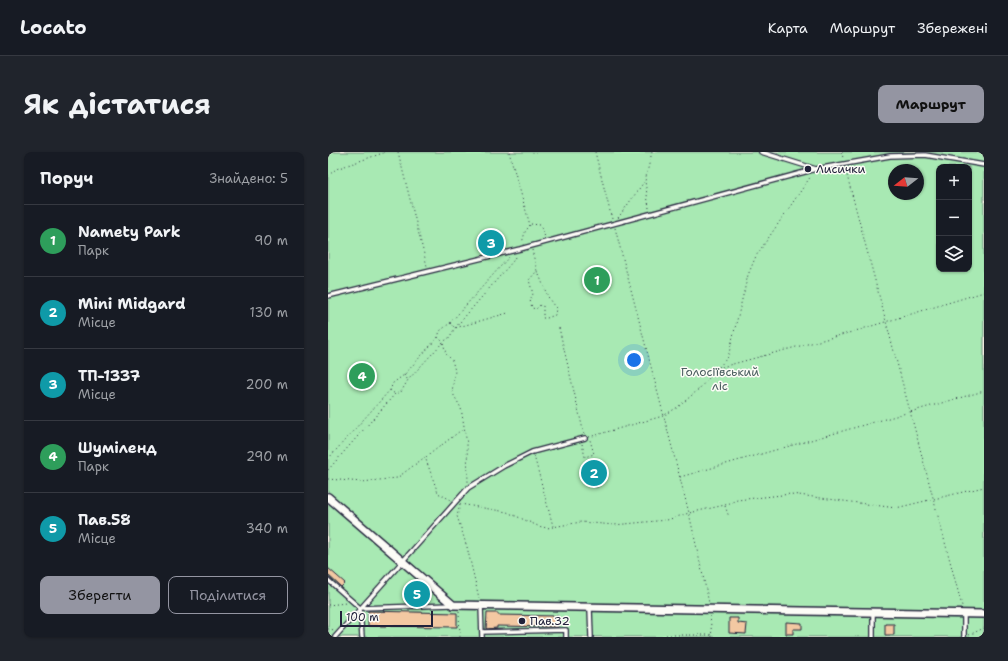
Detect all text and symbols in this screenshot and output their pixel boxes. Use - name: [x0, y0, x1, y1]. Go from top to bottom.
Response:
- text: Locato: [20, 15, 87, 40]
- text: Карта: [768, 19, 808, 37]
- text: Маршрут: [830, 19, 895, 37]
- text: Збережені: [917, 19, 988, 37]
- text: Як дістатися: [24, 85, 211, 123]
- button: Маршрут: [878, 85, 984, 123]
- place label: Лисички: [816, 161, 866, 177]
- marker: Лисички: [803, 164, 813, 174]
- north arrow: [888, 164, 924, 200]
- map controls: [936, 164, 972, 272]
- button: +: [936, 164, 972, 200]
- text: Поруч: [40, 167, 93, 189]
- text: Знайдено: 5: [209, 170, 288, 187]
- button: −: [936, 200, 972, 236]
- text: Namety Park: [78, 222, 180, 242]
- pin: 3: [478, 228, 504, 258]
- text: 1: [50, 232, 56, 249]
- text: 90 m: [254, 232, 288, 249]
- button: layers: [936, 236, 972, 272]
- text: Парк: [78, 242, 109, 259]
- pin: 1: [584, 265, 610, 295]
- text: Mini Midgard: [78, 294, 186, 314]
- text: 2: [48, 304, 58, 321]
- text: 130 m: [250, 304, 288, 321]
- text: Місце: [78, 314, 116, 331]
- your location: [624, 350, 644, 370]
- pin: 4: [349, 361, 375, 391]
- park label: Голосіївський ліс: [681, 364, 759, 394]
- text: ТП-1337: [78, 366, 140, 386]
- text: 3: [48, 376, 58, 393]
- text: 200 m: [246, 376, 288, 393]
- text: Місце: [78, 386, 116, 403]
- text: Шуміленд: [78, 438, 157, 458]
- text: 4: [48, 448, 58, 465]
- text: 290 m: [246, 448, 288, 465]
- text: Парк: [78, 458, 109, 475]
- pin: 2: [581, 458, 607, 488]
- text: Пав.58: [78, 510, 131, 530]
- text: 5: [49, 520, 57, 537]
- text: 340 m: [246, 520, 288, 537]
- text: Місце: [78, 530, 116, 547]
- button: Зберегти: [40, 576, 160, 614]
- button: Поділитися: [168, 576, 288, 614]
- pin: 5: [404, 579, 430, 609]
- scale bar: [340, 609, 433, 628]
- text: 100 m: [346, 610, 379, 625]
- place label: Пав.32: [530, 613, 570, 629]
- marker: Пав.32: [517, 616, 527, 626]

